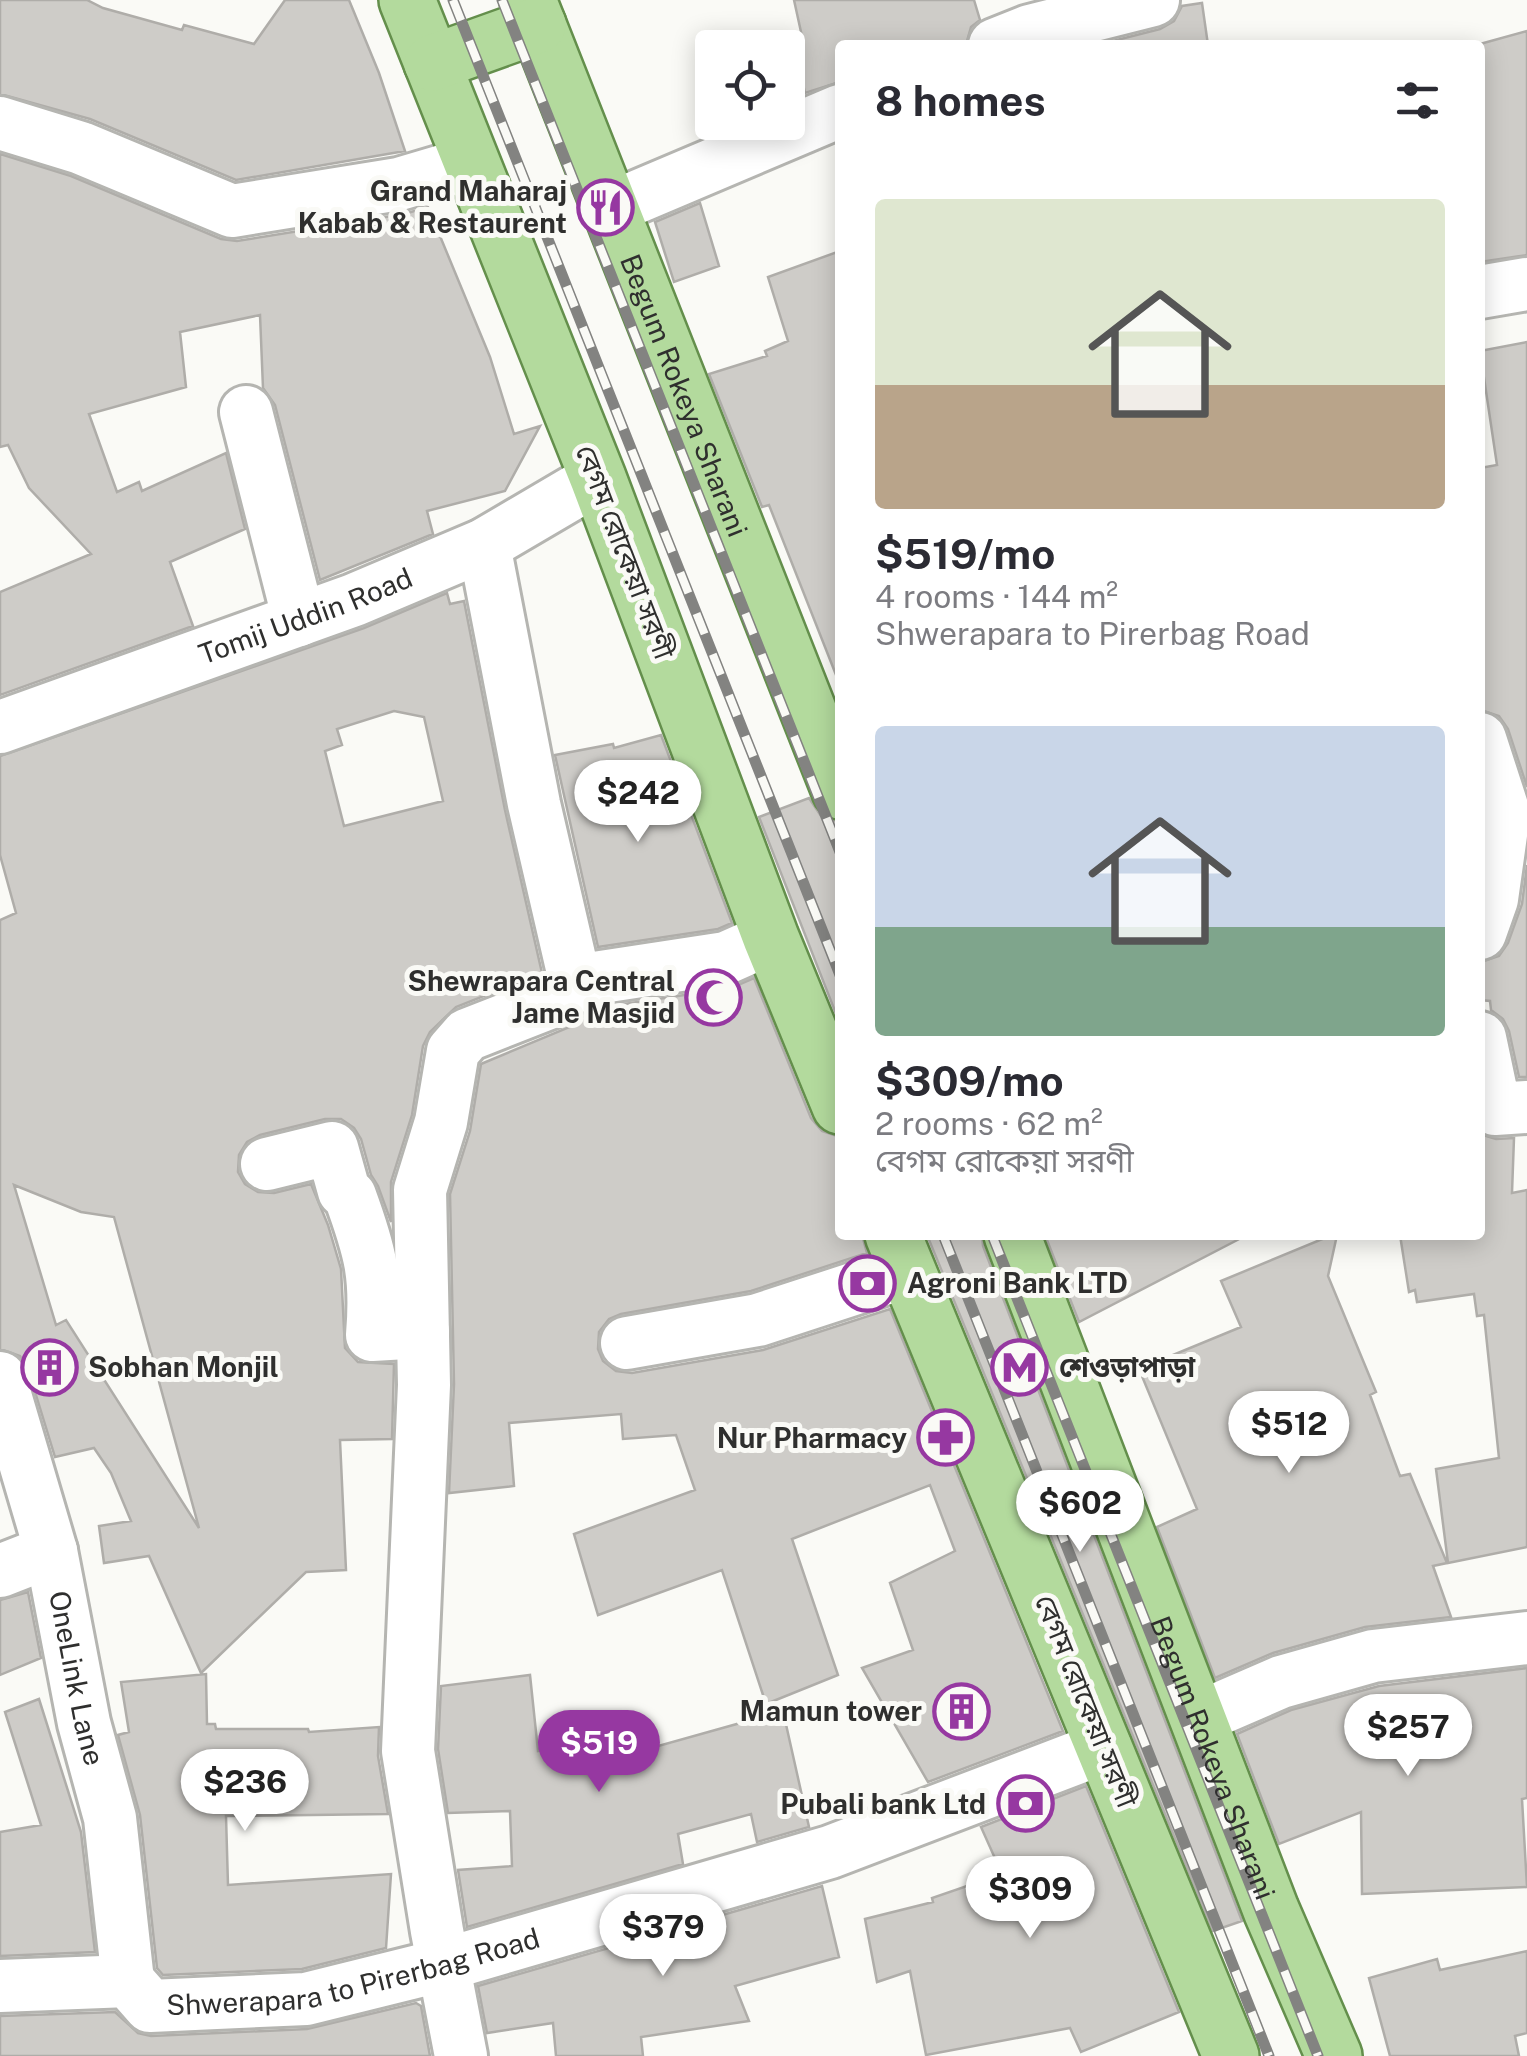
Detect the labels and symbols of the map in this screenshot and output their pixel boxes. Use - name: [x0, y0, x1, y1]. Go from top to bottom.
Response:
- place label: Grand Maharaj Kabab & Restaurent: [298, 174, 567, 239]
- restaurant icon: Grand Maharaj Kabab & Restaurent: [576, 177, 636, 237]
- street label: Begum Rokeya Sharani: [614, 249, 755, 541]
- street label: বেগম রোকেয়া সরণী: [569, 440, 682, 664]
- street label: Tomij Uddin Road: [194, 560, 417, 670]
- pin: $242: [579, 760, 697, 845]
- place label: Shewrapara Central Jame Masjid: [408, 964, 675, 1029]
- mosque icon: Shewrapara Central Jame Masjid: [684, 967, 744, 1027]
- bank icon: Agroni Bank LTD: [838, 1253, 898, 1313]
- place label: Agroni Bank LTD: [907, 1266, 1128, 1299]
- building icon: Sobhan Monjil: [19, 1337, 79, 1397]
- metro station icon: শেওড়াপাড়া: [990, 1337, 1050, 1397]
- place label: Sobhan Monjil: [88, 1350, 279, 1383]
- place label: শেওড়াপাড়া: [1059, 1350, 1196, 1383]
- pin: $512: [1230, 1391, 1348, 1476]
- pharmacy icon: Nur Pharmacy: [916, 1408, 976, 1468]
- place label: Nur Pharmacy: [717, 1421, 907, 1454]
- pin: $602: [1021, 1470, 1139, 1555]
- street label: OneLink Lane: [43, 1588, 112, 1769]
- street label: বেগম রোকেয়া সরণী: [1029, 1590, 1144, 1813]
- street label: Begum Rokeya Sharani: [1144, 1611, 1282, 1904]
- building icon: Mamun tower: [931, 1681, 991, 1741]
- place label: Mamun tower: [740, 1694, 922, 1727]
- pin: $257: [1349, 1694, 1467, 1779]
- pin: $519: [540, 1710, 658, 1795]
- pin: $236: [186, 1749, 304, 1834]
- bank icon: Pubali bank Ltd: [995, 1774, 1055, 1834]
- place label: Pubali bank Ltd: [780, 1787, 986, 1820]
- pin: $309: [971, 1856, 1089, 1941]
- pin: $379: [604, 1894, 722, 1979]
- street label: Shwerapara to Pirerbag Road: [165, 1921, 543, 2021]

